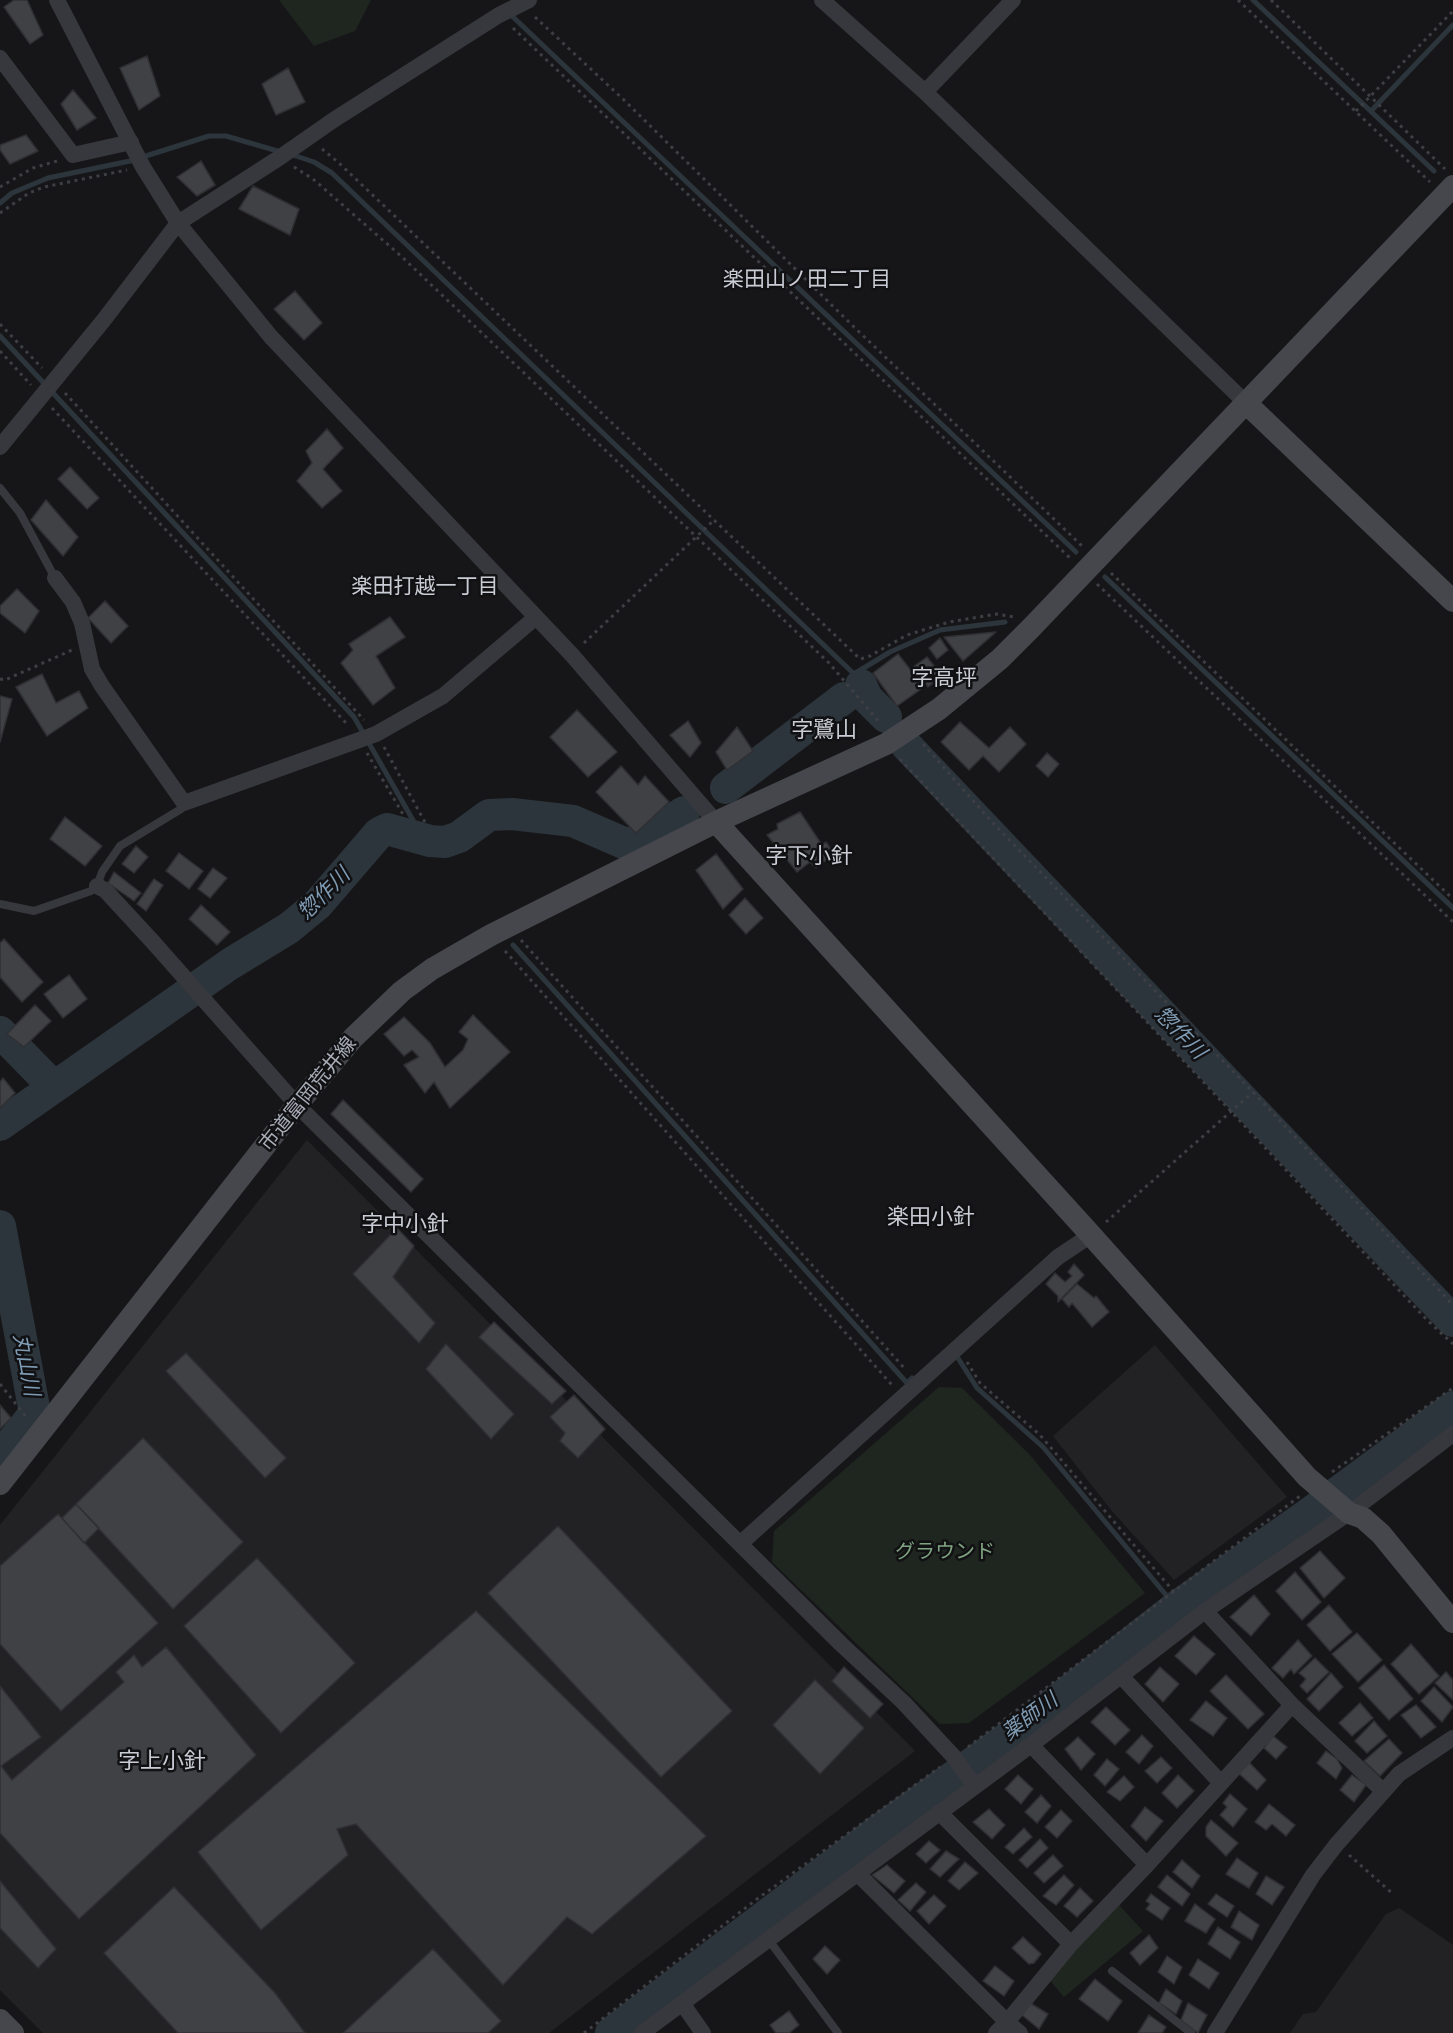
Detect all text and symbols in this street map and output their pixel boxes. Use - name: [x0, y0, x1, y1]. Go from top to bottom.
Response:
- district label: 楽田山ノ田二丁目: [723, 267, 891, 293]
- district label: 楽田打越一丁目: [352, 574, 498, 600]
- district label: 字高坪: [911, 665, 977, 691]
- district label: 字鷺山: [791, 717, 857, 743]
- district label: 字下小針: [765, 843, 853, 869]
- water label: 惣作川: [293, 863, 355, 925]
- water label: 惣作川: [1149, 1002, 1211, 1064]
- street label: 市道富岡荒井線: [255, 1032, 361, 1156]
- district label: 楽田小針: [887, 1204, 975, 1230]
- district label: 字中小針: [361, 1211, 449, 1237]
- water label: 丸山川: [8, 1332, 44, 1398]
- park label: グラウンド: [895, 1540, 995, 1564]
- water label: 薬師川: [997, 1688, 1063, 1746]
- district label: 字上小針: [118, 1748, 206, 1774]

